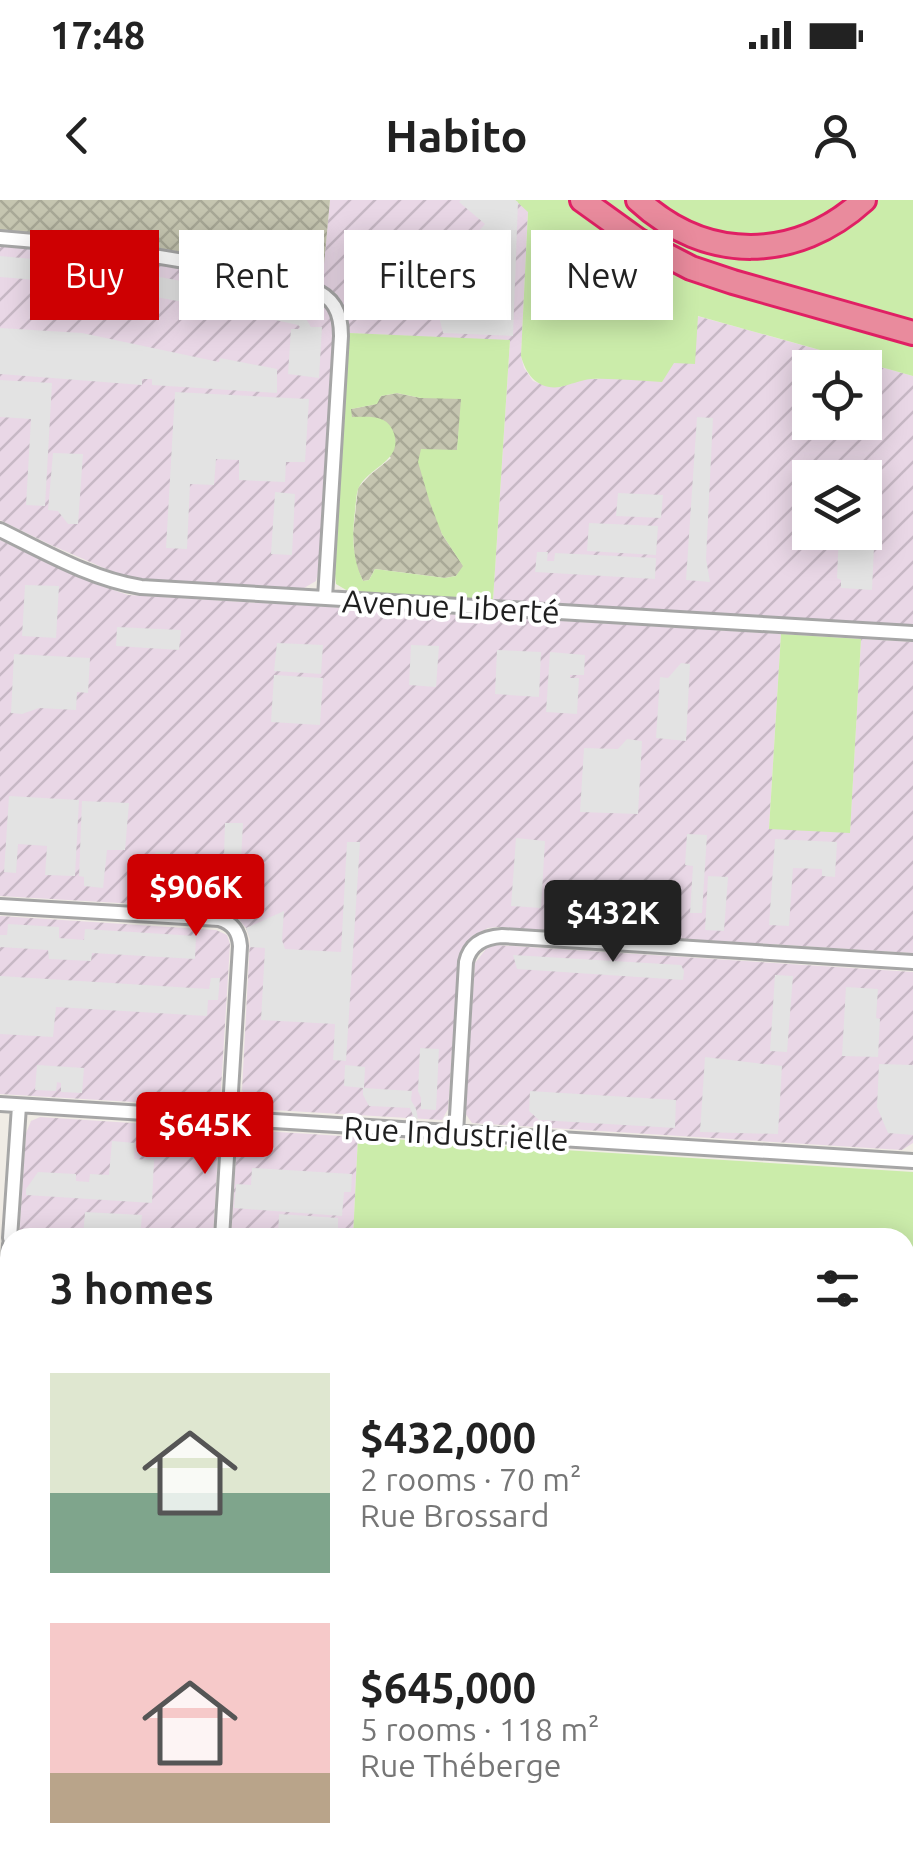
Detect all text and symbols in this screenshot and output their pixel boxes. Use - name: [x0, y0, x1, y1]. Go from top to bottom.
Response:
- text: 17:48: [50, 14, 145, 56]
- icon: back: [50, 108, 105, 163]
- icon: person: [808, 108, 863, 163]
- text: Habito: [385, 110, 528, 161]
- chip: Buy: [30, 230, 159, 320]
- chip: Rent: [179, 230, 324, 320]
- chip: Filters: [344, 230, 511, 320]
- chip: New: [531, 230, 673, 320]
- map controls: [792, 350, 882, 550]
- button: locate: [792, 350, 882, 440]
- button: layers: [792, 460, 882, 550]
- street label: Avenue Liberté: [341, 582, 561, 630]
- pin: $906K: [126, 854, 266, 939]
- text: $906K: [149, 868, 243, 904]
- pin: $432K: [543, 880, 683, 965]
- text: $432K: [566, 894, 660, 930]
- pin: $645K: [135, 1092, 275, 1177]
- text: $645K: [158, 1106, 252, 1142]
- street label: Rue Industrielle: [343, 1109, 569, 1157]
- icon: filters: [810, 1261, 865, 1316]
- text: 3 homes: [50, 1265, 214, 1312]
- icon: home: [130, 1413, 250, 1533]
- text: $432,000: [360, 1414, 536, 1461]
- text: 2 rooms · 70 m²: [360, 1461, 581, 1497]
- text: Rue Brossard: [360, 1497, 549, 1533]
- icon: home: [130, 1663, 250, 1783]
- text: $645,000: [360, 1664, 536, 1711]
- text: 5 rooms · 118 m²: [360, 1711, 600, 1747]
- text: Rue Théberge: [360, 1747, 561, 1783]

